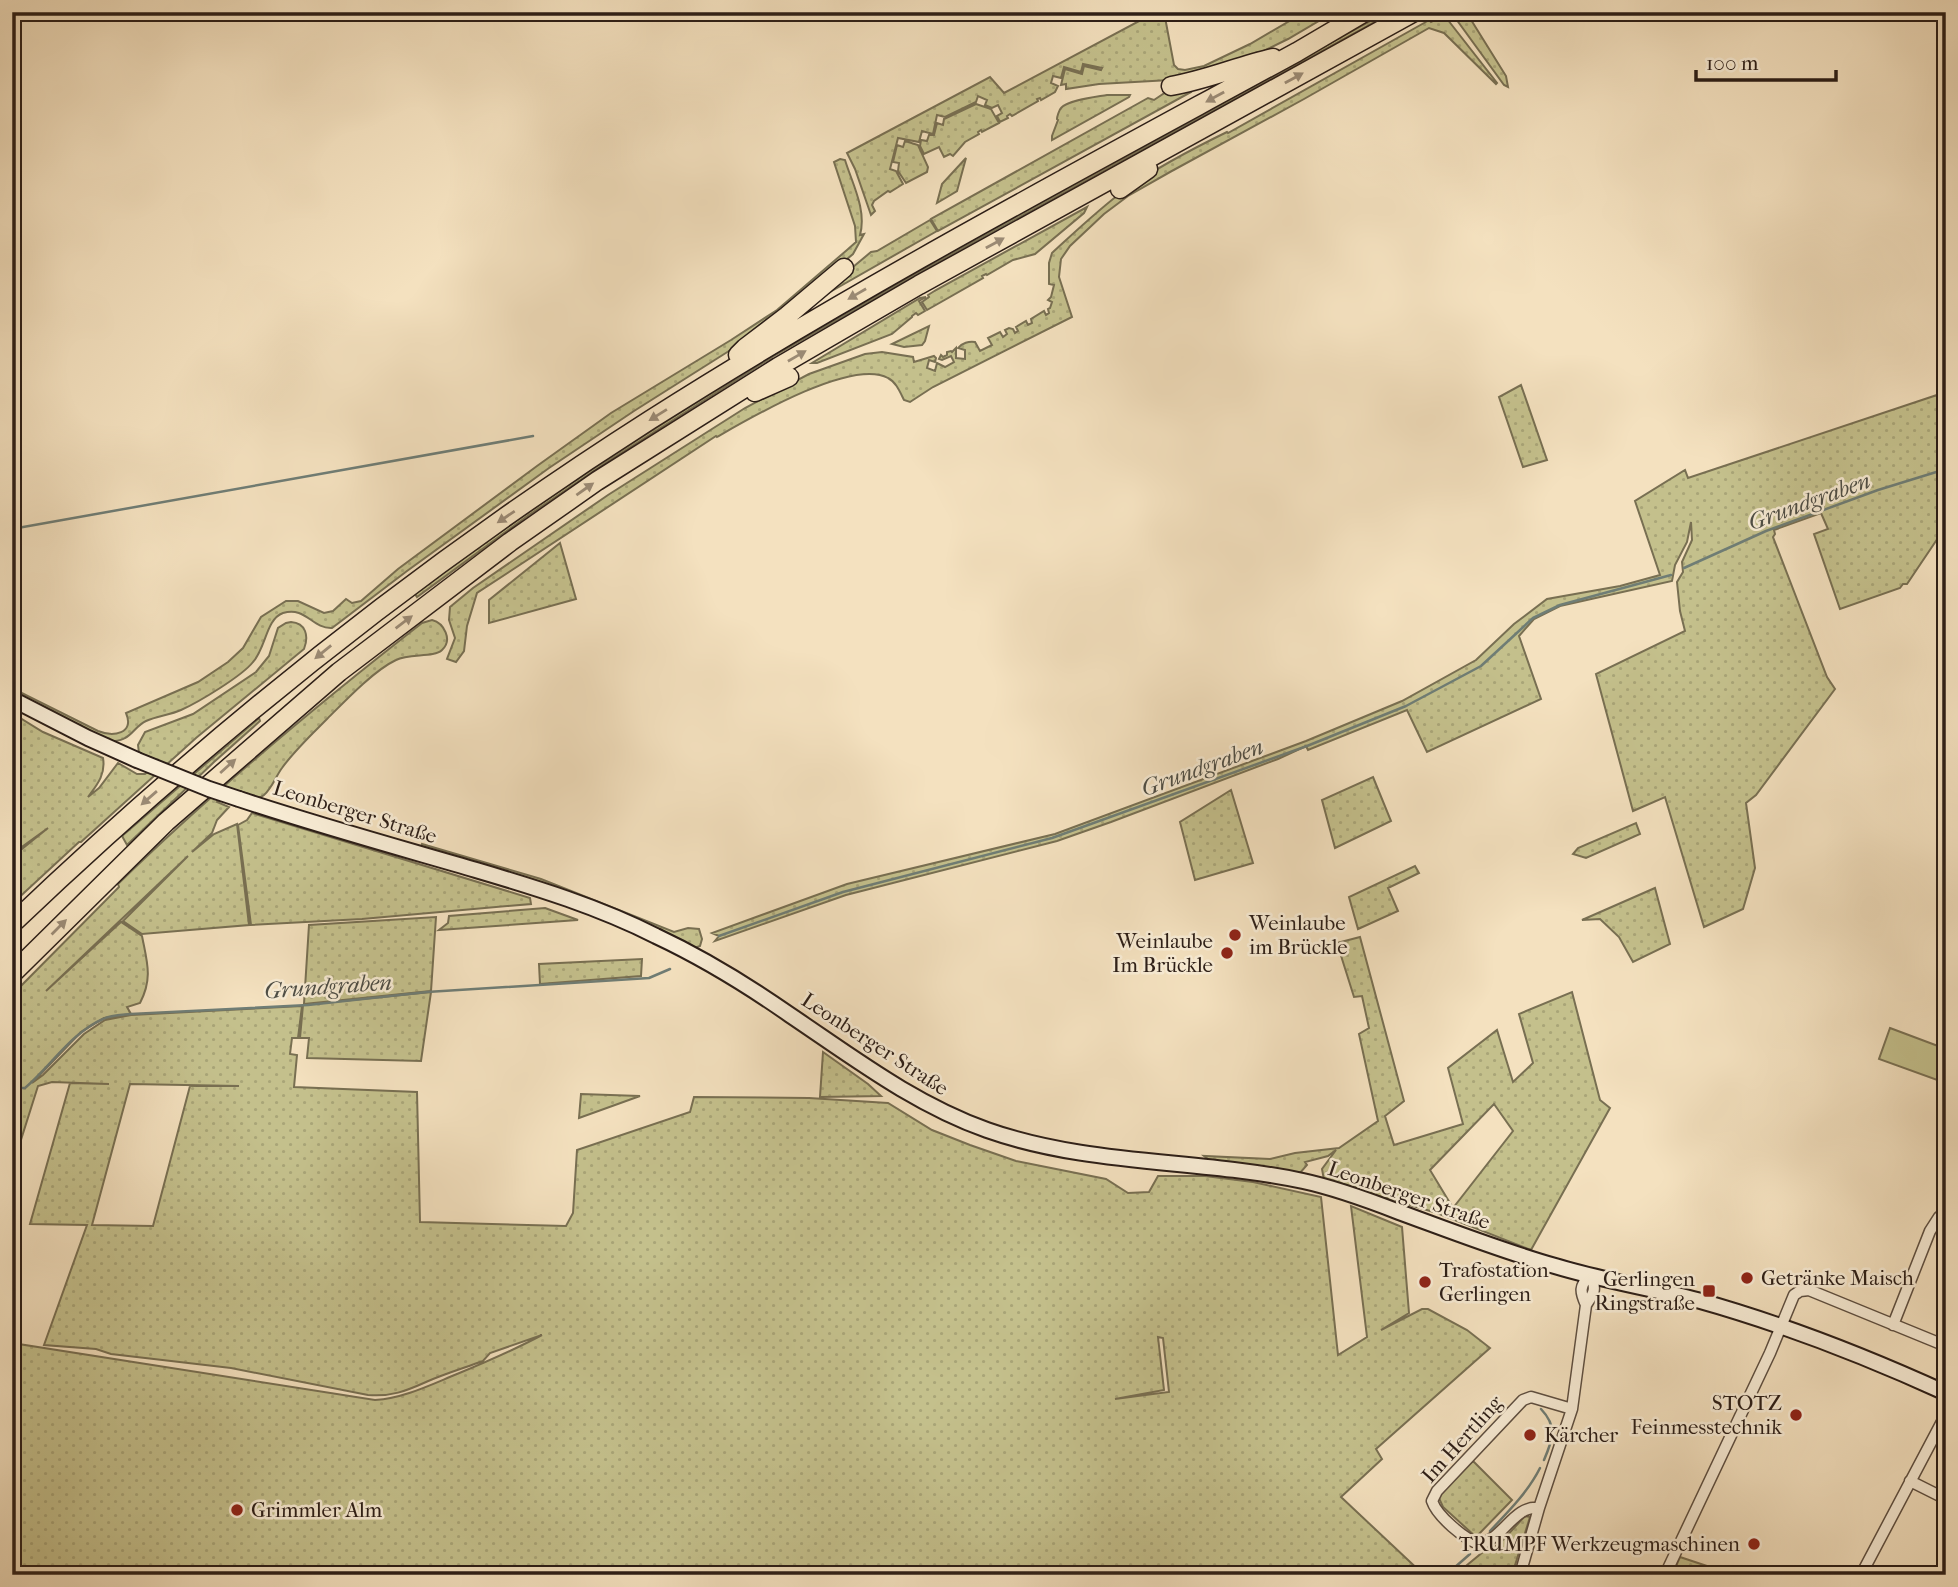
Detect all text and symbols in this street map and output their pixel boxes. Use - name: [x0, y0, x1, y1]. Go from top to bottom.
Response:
- scale bar: [1696, 38, 1836, 82]
- text: 100 m: [1706, 51, 1759, 75]
- one-way arrow: [1285, 72, 1304, 84]
- one-way arrow: [1206, 91, 1225, 103]
- one-way arrow: [985, 237, 1005, 249]
- one-way arrow: [848, 288, 867, 301]
- one-way arrow: [788, 349, 807, 362]
- one-way arrow: [649, 408, 668, 421]
- water label: Grundgraben: [1744, 467, 1874, 536]
- one-way arrow: [576, 483, 595, 496]
- one-way arrow: [496, 510, 516, 523]
- one-way arrow: [394, 615, 412, 630]
- one-way arrow: [315, 644, 333, 659]
- water label: Grundgraben: [1137, 733, 1267, 802]
- one-way arrow: [219, 759, 236, 775]
- street label: Leonberger Straße: [270, 776, 440, 848]
- one-way arrow: [140, 790, 158, 806]
- place label: Weinlaube im Brückle: [1248, 911, 1348, 959]
- one-way arrow: [51, 919, 67, 935]
- marker: Weinlaube im Brückle: [1227, 927, 1243, 943]
- place label: Weinlaube Im Brückle: [1112, 929, 1213, 977]
- marker: Weinlaube Im Brückle: [1219, 945, 1235, 961]
- water label: Grundgraben: [263, 969, 393, 1004]
- street label: Leonberger Straße: [797, 988, 953, 1100]
- street label: Leonberger Straße: [1325, 1156, 1493, 1234]
- place label: Trafostation Gerlingen: [1439, 1258, 1549, 1306]
- place label: Getränke Maisch: [1761, 1266, 1914, 1290]
- place label: Gerlingen Ringstraße: [1594, 1267, 1695, 1315]
- marker: Getränke Maisch: [1739, 1270, 1755, 1286]
- marker: Trafostation Gerlingen: [1417, 1274, 1433, 1290]
- marker: Gerlingen Ringstraße: [1701, 1283, 1717, 1299]
- street label: Im Hertling: [1417, 1390, 1508, 1487]
- place label: STOTZ Feinmesstechnik: [1631, 1391, 1782, 1439]
- marker: STOTZ Feinmesstechnik: [1788, 1407, 1804, 1423]
- place label: Kärcher: [1544, 1423, 1618, 1447]
- marker: Kärcher: [1522, 1427, 1538, 1443]
- place label: Grimmler Alm: [251, 1498, 383, 1522]
- marker: Grimmler Alm: [229, 1502, 245, 1518]
- place label: TRUMPF Werkzeugmaschinen: [1459, 1532, 1740, 1556]
- marker: TRUMPF Werkzeugmaschinen: [1746, 1536, 1762, 1552]

